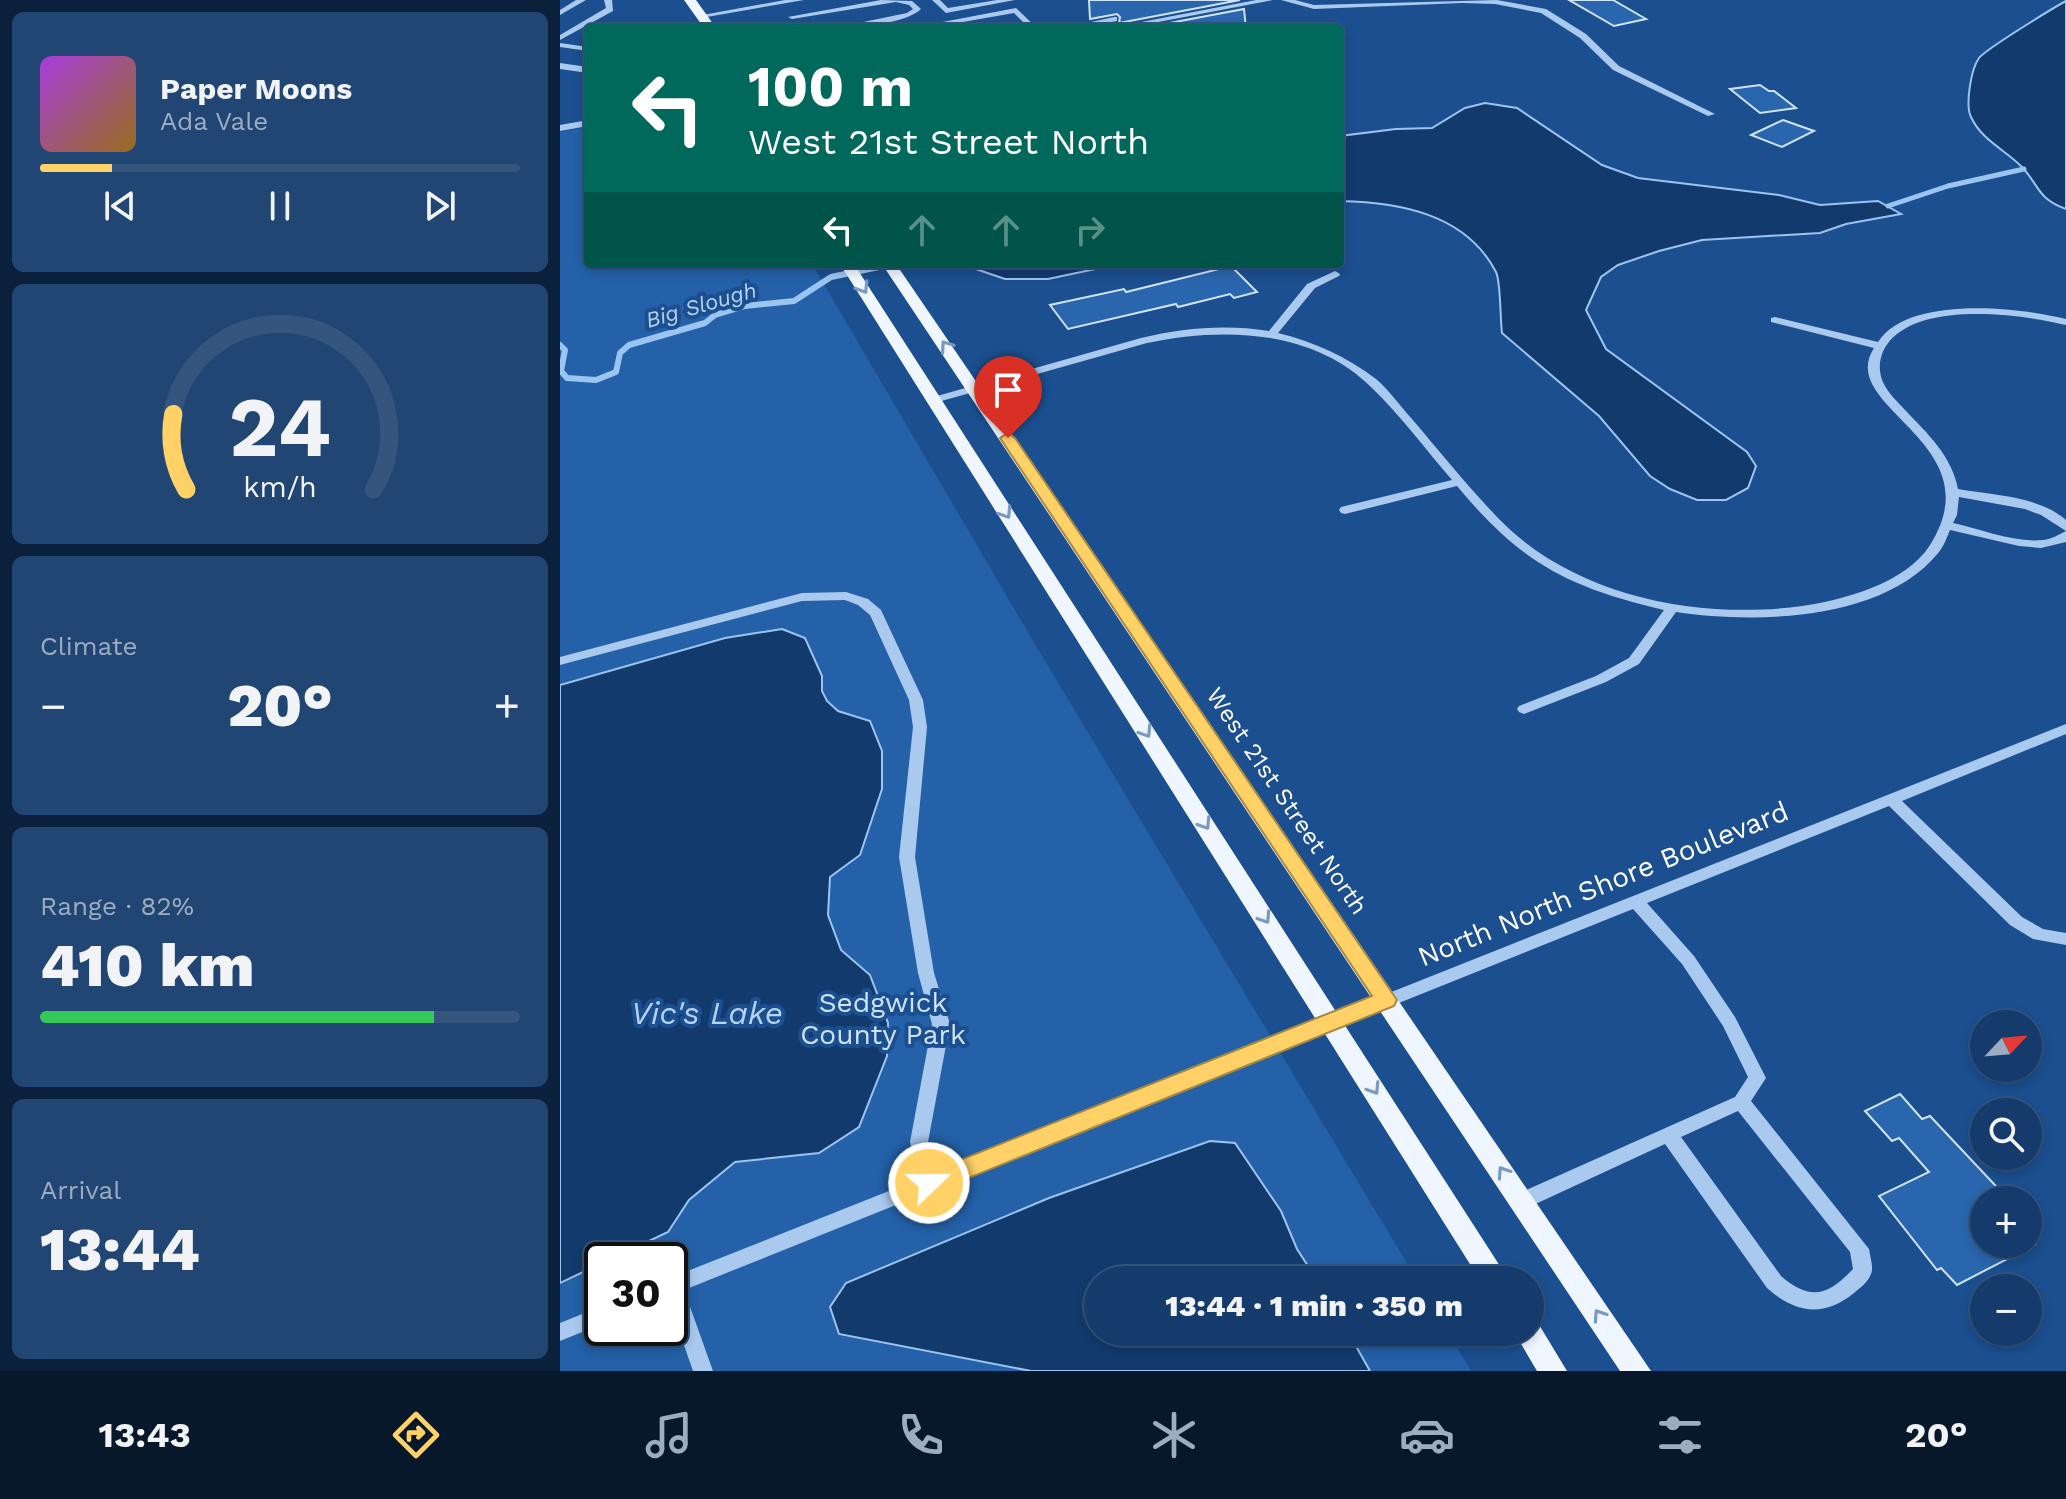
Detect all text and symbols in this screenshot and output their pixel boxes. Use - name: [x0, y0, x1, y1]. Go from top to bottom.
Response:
- text: 100 m: [748, 54, 913, 120]
- icon: left: [616, 56, 720, 160]
- text: Paper Moons: [160, 71, 352, 106]
- text: Ada Vale: [160, 106, 268, 136]
- text: West 21st Street North: [748, 121, 1149, 163]
- icon: previous: [98, 184, 142, 228]
- icon: pause: [258, 184, 302, 228]
- icon: next: [418, 184, 462, 228]
- icon: left: [816, 208, 860, 252]
- icon: ahead: [900, 208, 944, 252]
- icon: ahead: [984, 208, 1028, 252]
- icon: right: [1068, 208, 1112, 252]
- water label: Big Slough: [643, 277, 759, 333]
- one-way arrow: [853, 279, 868, 294]
- one-way arrow: [941, 340, 956, 354]
- pin: [974, 356, 1042, 438]
- icon: arrive: [986, 368, 1030, 412]
- text: 24: [229, 378, 331, 475]
- text: km/h: [243, 470, 317, 504]
- one-way arrow: [997, 504, 1012, 519]
- text: Climate: [40, 631, 138, 661]
- text: 20°: [227, 670, 333, 741]
- text: −: [40, 680, 67, 732]
- text: +: [493, 680, 520, 732]
- street label: West 21st Street North: [1201, 682, 1373, 920]
- one-way arrow: [1137, 723, 1152, 738]
- street label: North North Shore Boulevard: [1413, 794, 1793, 974]
- one-way arrow: [1195, 815, 1210, 830]
- text: Range · 82%: [40, 891, 194, 921]
- one-way arrow: [1255, 909, 1270, 924]
- text: 410 km: [40, 930, 254, 1001]
- park label: Sedgwick County Park: [800, 986, 966, 1051]
- water label: Vic's Lake: [631, 994, 783, 1032]
- north arrow: [1970, 1010, 2042, 1082]
- map controls: [1970, 1010, 2042, 1346]
- one-way arrow: [1364, 1080, 1379, 1094]
- button: search: [1970, 1098, 2042, 1170]
- position arrow: [887, 1141, 971, 1225]
- one-way arrow: [1497, 1166, 1512, 1181]
- text: Arrival: [40, 1175, 121, 1205]
- button: +: [1970, 1186, 2042, 1258]
- text: 13:44: [40, 1214, 200, 1285]
- speed limit sign: 30: [584, 1242, 688, 1346]
- button: −: [1970, 1274, 2042, 1346]
- text: 13:44 · 1 min · 350 m: [1165, 1288, 1463, 1323]
- one-way arrow: [1594, 1310, 1609, 1324]
- icon: directions: [388, 1407, 444, 1463]
- icon: music: [641, 1407, 697, 1463]
- icon: phone: [893, 1407, 949, 1463]
- icon: climate: [1146, 1407, 1202, 1463]
- icon: car: [1399, 1407, 1455, 1463]
- icon: filters: [1652, 1407, 1708, 1463]
- text: 13:43: [98, 1414, 191, 1456]
- text: 20°: [1905, 1414, 1967, 1456]

